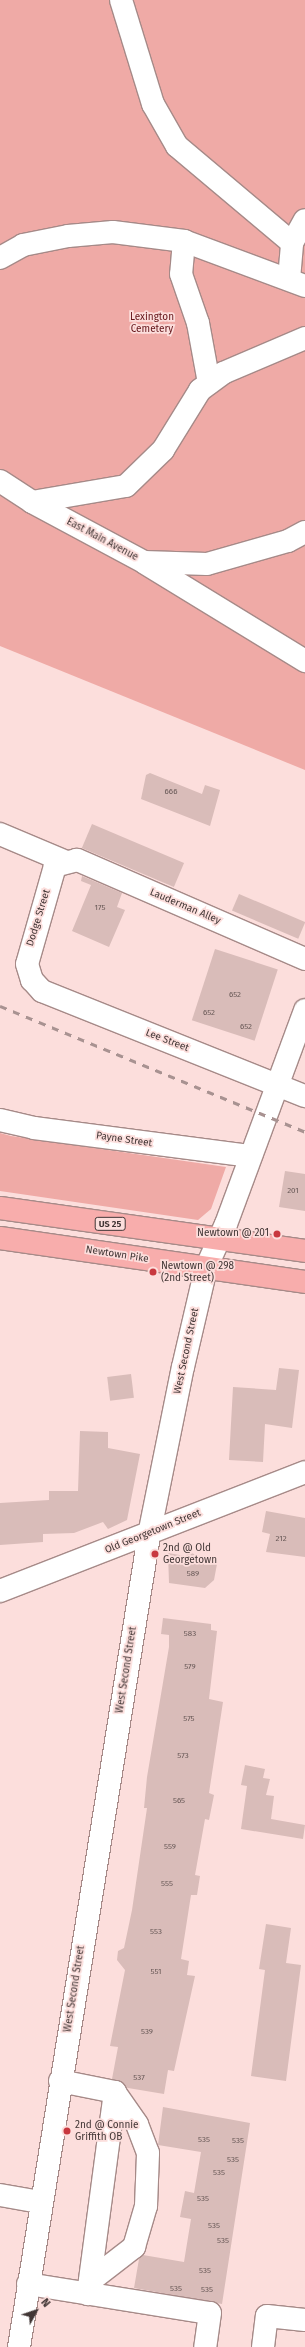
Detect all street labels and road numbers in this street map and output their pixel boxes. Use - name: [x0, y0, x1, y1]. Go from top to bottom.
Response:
- street label: East Main Avenue: [64, 516, 140, 564]
- street label: Lauderman Alley: [148, 887, 222, 927]
- street label: Dodge Street: [25, 888, 53, 948]
- street label: Lee Street: [144, 1027, 190, 1055]
- street label: Payne Street: [95, 1130, 153, 1150]
- road number: US 25: [94, 1217, 126, 1231]
- street label: Newtown Pike: [85, 1244, 149, 1266]
- street label: West Second Street: [172, 1307, 202, 1395]
- street label: Old Georgetown Street: [103, 1507, 203, 1557]
- street label: West Second Street: [114, 1626, 140, 1714]
- street label: West Second Street: [62, 1945, 88, 2033]

